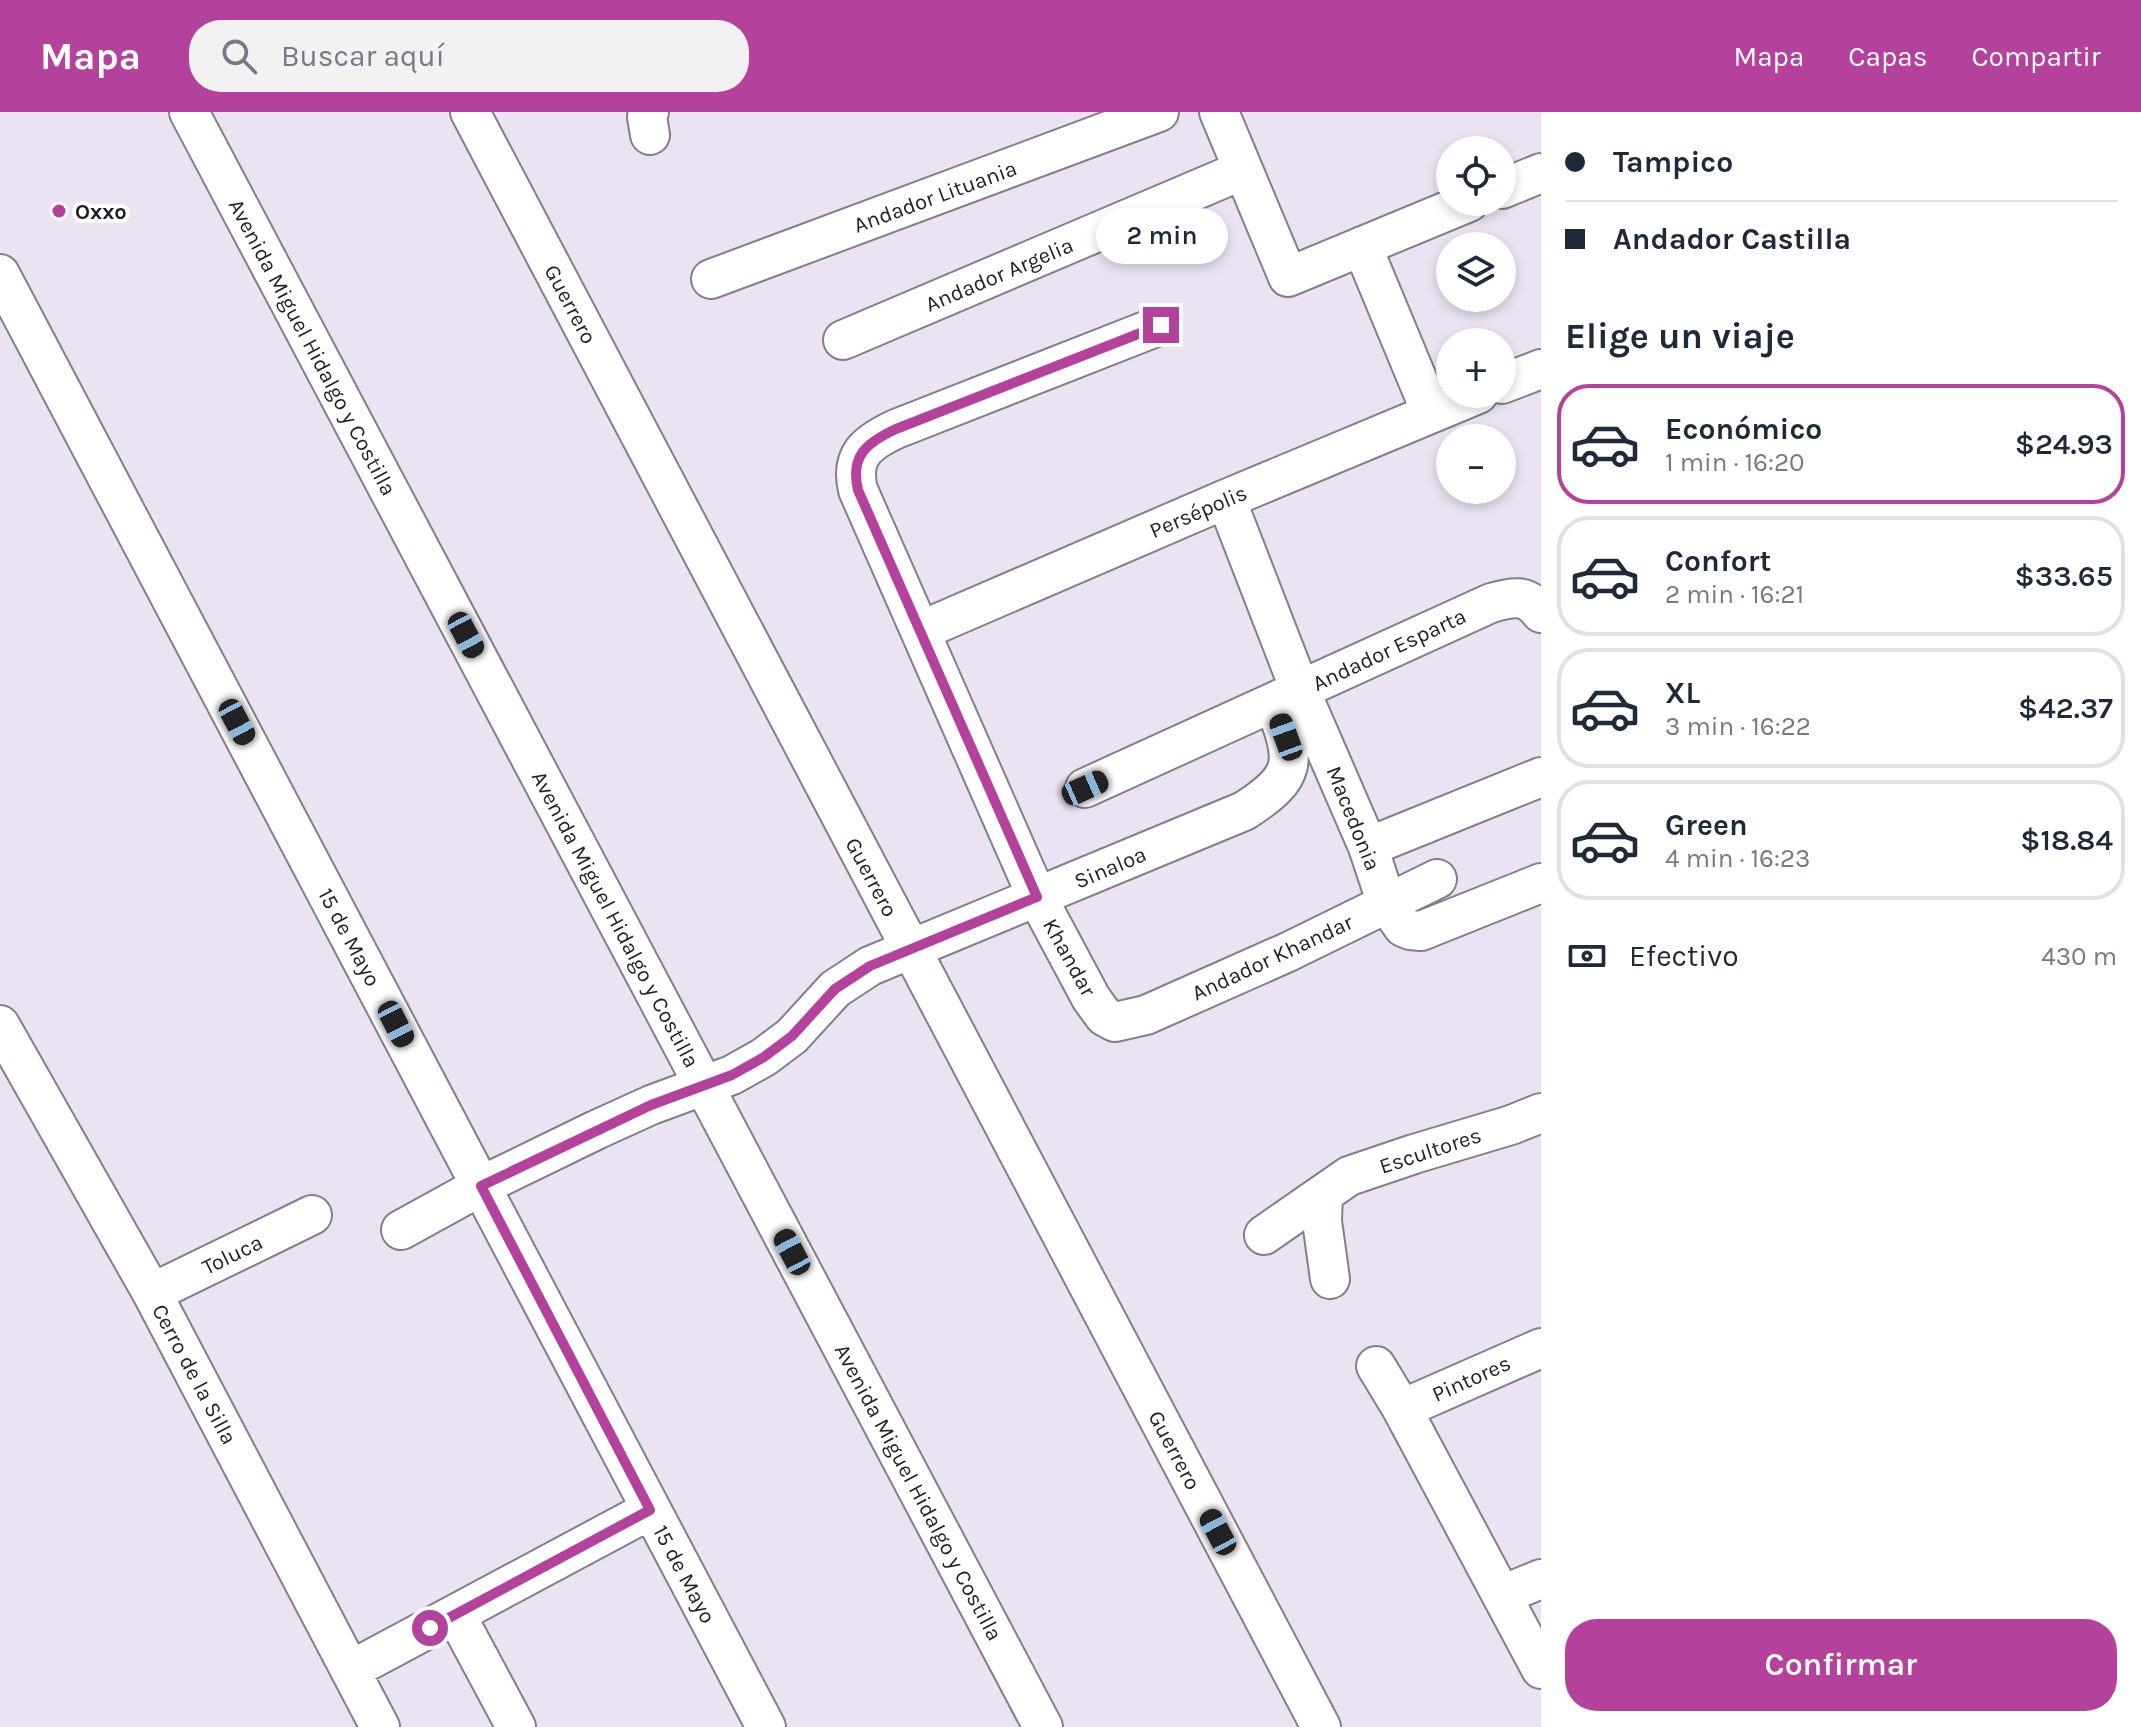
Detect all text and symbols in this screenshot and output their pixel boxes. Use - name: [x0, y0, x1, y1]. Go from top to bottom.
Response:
- search box: [189, 20, 749, 92]
- text: Mapa: [40, 34, 141, 79]
- icon: search: [217, 34, 261, 78]
- text: Buscar aquí: [281, 38, 445, 74]
- text: Mapa: [1733, 40, 1804, 73]
- text: Capas: [1848, 40, 1927, 73]
- text: Compartir: [1971, 40, 2101, 73]
- map controls: [1436, 136, 1516, 504]
- button: locate: [1436, 136, 1516, 216]
- text: Tampico: [1613, 144, 1733, 180]
- street label: Andador Lituania: [850, 155, 1021, 239]
- street label: Avenida Miguel Hidalgo y Costilla: [223, 195, 402, 500]
- place label: Oxxo: [75, 199, 127, 225]
- marker: Oxxo: [50, 202, 68, 220]
- callout: 2 min: [1095, 209, 1227, 265]
- text: 2 min: [1127, 220, 1197, 251]
- text: Andador Castilla: [1613, 221, 1851, 257]
- street label: Andador Argelia: [922, 232, 1077, 318]
- button: layers: [1436, 232, 1516, 312]
- street label: Guerrero: [538, 260, 602, 349]
- route end: [1143, 307, 1179, 343]
- text: Elige un viaje: [1565, 315, 1795, 357]
- button: +: [1436, 328, 1516, 408]
- icon: car: [1569, 408, 1641, 480]
- text: Económico: [1665, 411, 1822, 447]
- button: −: [1436, 424, 1516, 504]
- text: $24.93: [2015, 426, 2113, 462]
- text: 1 min · 16:20: [1665, 447, 1805, 478]
- street label: Persépolis: [1146, 480, 1251, 544]
- icon: car: [1569, 540, 1641, 612]
- text: Confort: [1665, 543, 1771, 579]
- text: $33.65: [2015, 558, 2113, 594]
- text: 2 min · 16:21: [1665, 579, 1804, 610]
- street label: Andador Esparta: [1308, 603, 1470, 697]
- car: [444, 608, 488, 662]
- icon: car: [1569, 672, 1641, 744]
- text: XL: [1665, 675, 1700, 711]
- text: $42.37: [2018, 690, 2113, 726]
- car: [215, 695, 259, 749]
- car: [1267, 710, 1305, 764]
- text: 3 min · 16:22: [1665, 711, 1811, 742]
- street label: Macedonia: [1320, 762, 1386, 874]
- street label: Avenida Miguel Hidalgo y Costilla: [526, 767, 705, 1072]
- car: [1058, 767, 1112, 809]
- icon: car: [1569, 804, 1641, 876]
- text: Green: [1665, 807, 1748, 843]
- text: $18.84: [2020, 822, 2113, 858]
- street label: Guerrero: [839, 833, 903, 922]
- street label: Sinaloa: [1071, 841, 1150, 895]
- text: 4 min · 16:23: [1665, 843, 1810, 874]
- street label: 15 de Mayo: [312, 884, 386, 991]
- street label: Andador Khandar: [1188, 909, 1357, 1007]
- street label: Khandar: [1037, 914, 1101, 1001]
- icon: cash: [1565, 934, 1609, 978]
- text: Efectivo: [1629, 938, 1739, 974]
- text: 430 m: [2041, 941, 2117, 972]
- car: [374, 997, 418, 1051]
- street label: Escultores: [1376, 1122, 1485, 1180]
- car: [770, 1225, 814, 1279]
- street label: Toluca: [198, 1229, 267, 1281]
- street label: Cerro de la Silla: [146, 1300, 242, 1449]
- street label: Avenida Miguel Hidalgo y Costilla: [829, 1340, 1008, 1645]
- street label: Pintores: [1428, 1350, 1515, 1408]
- street label: Guerrero: [1142, 1406, 1206, 1495]
- car: [1196, 1505, 1240, 1559]
- street label: 15 de Mayo: [647, 1521, 721, 1628]
- route start: [412, 1610, 448, 1646]
- button: Confirmar: [1565, 1619, 2117, 1711]

